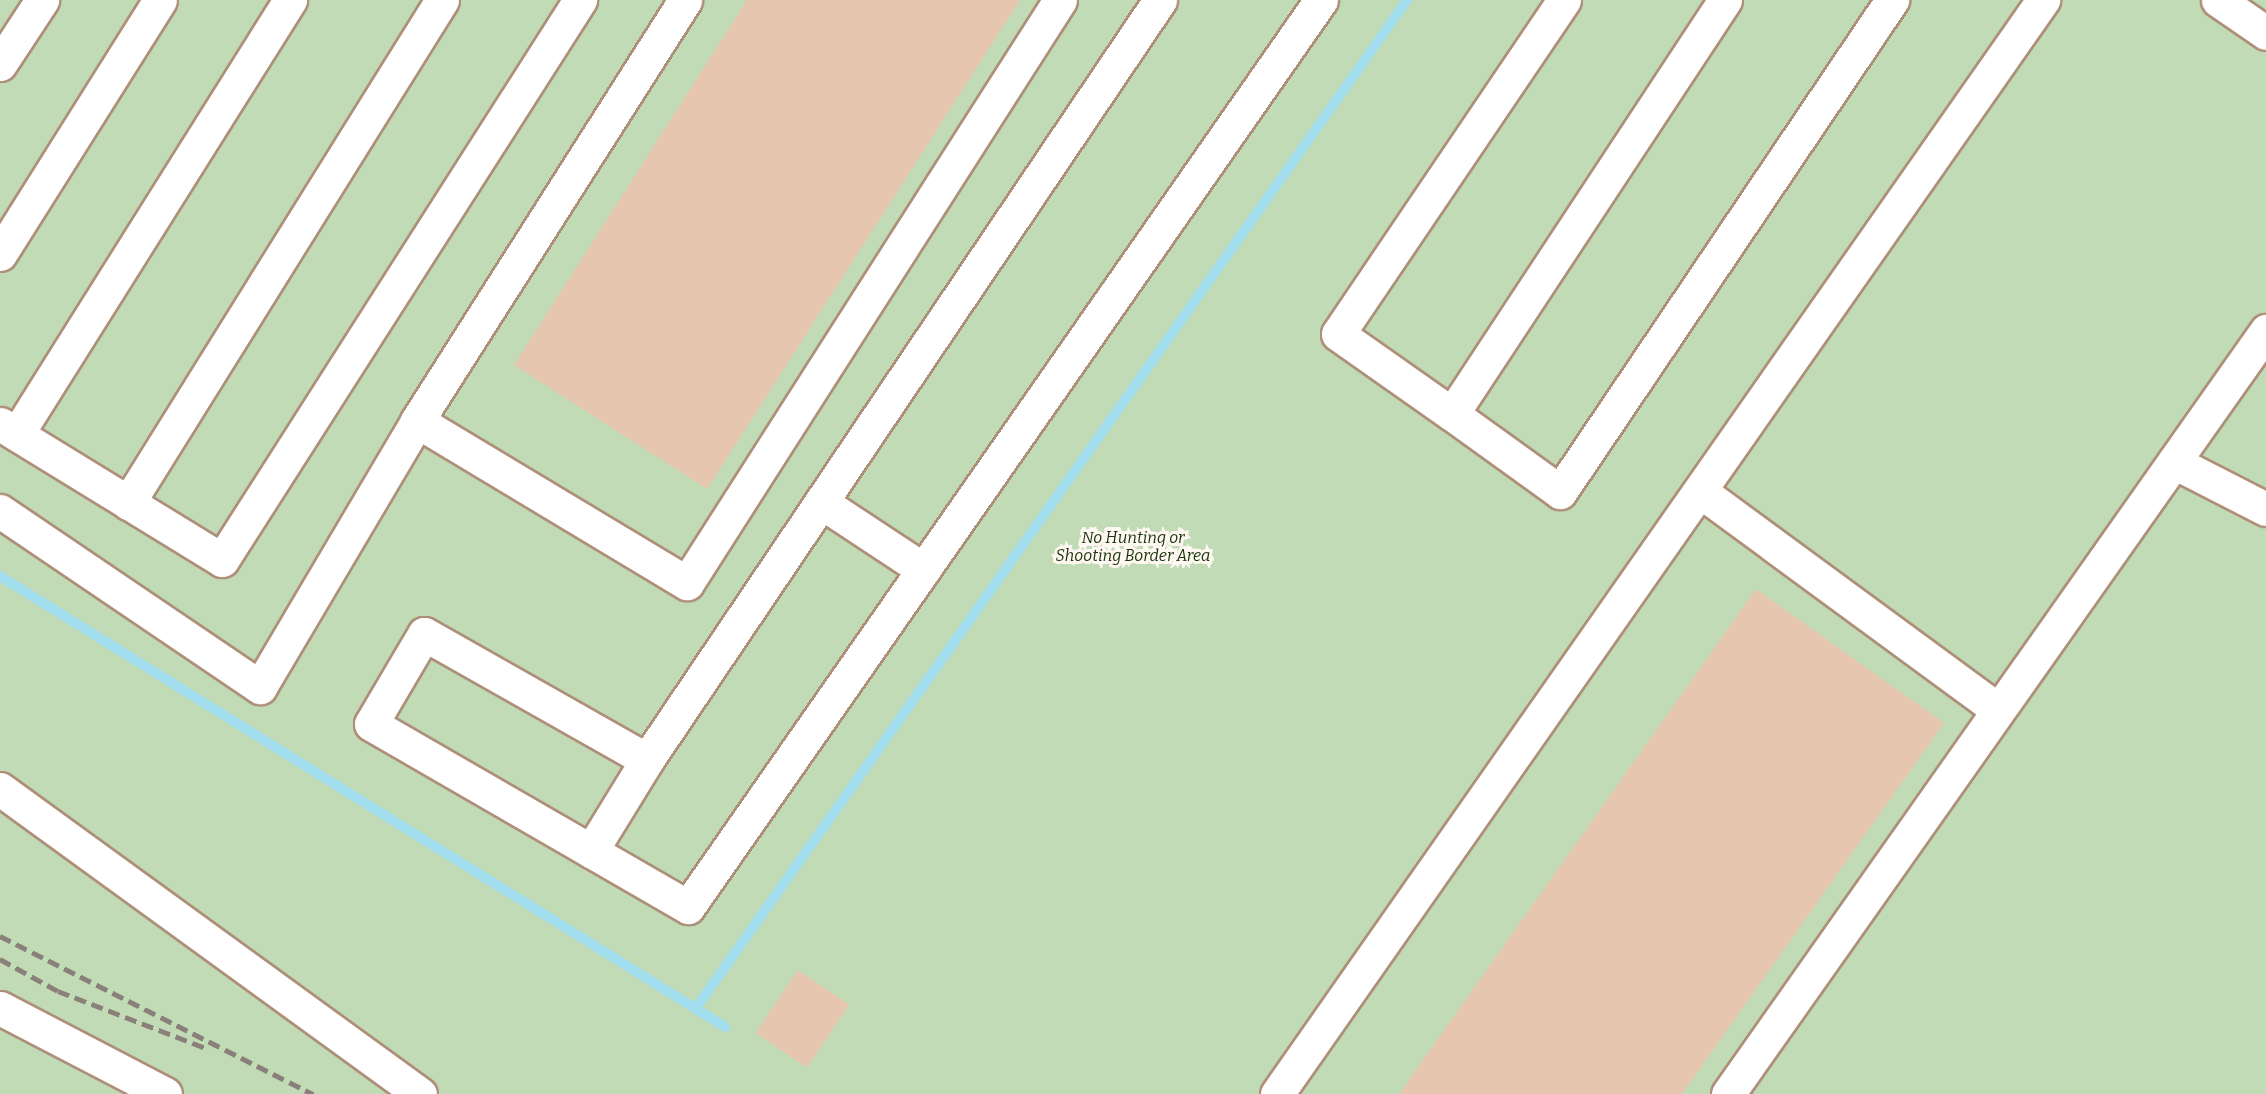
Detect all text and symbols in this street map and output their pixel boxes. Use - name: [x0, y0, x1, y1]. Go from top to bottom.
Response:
- park label: No Hunting or Shooting Border Area: [1056, 528, 1210, 566]

